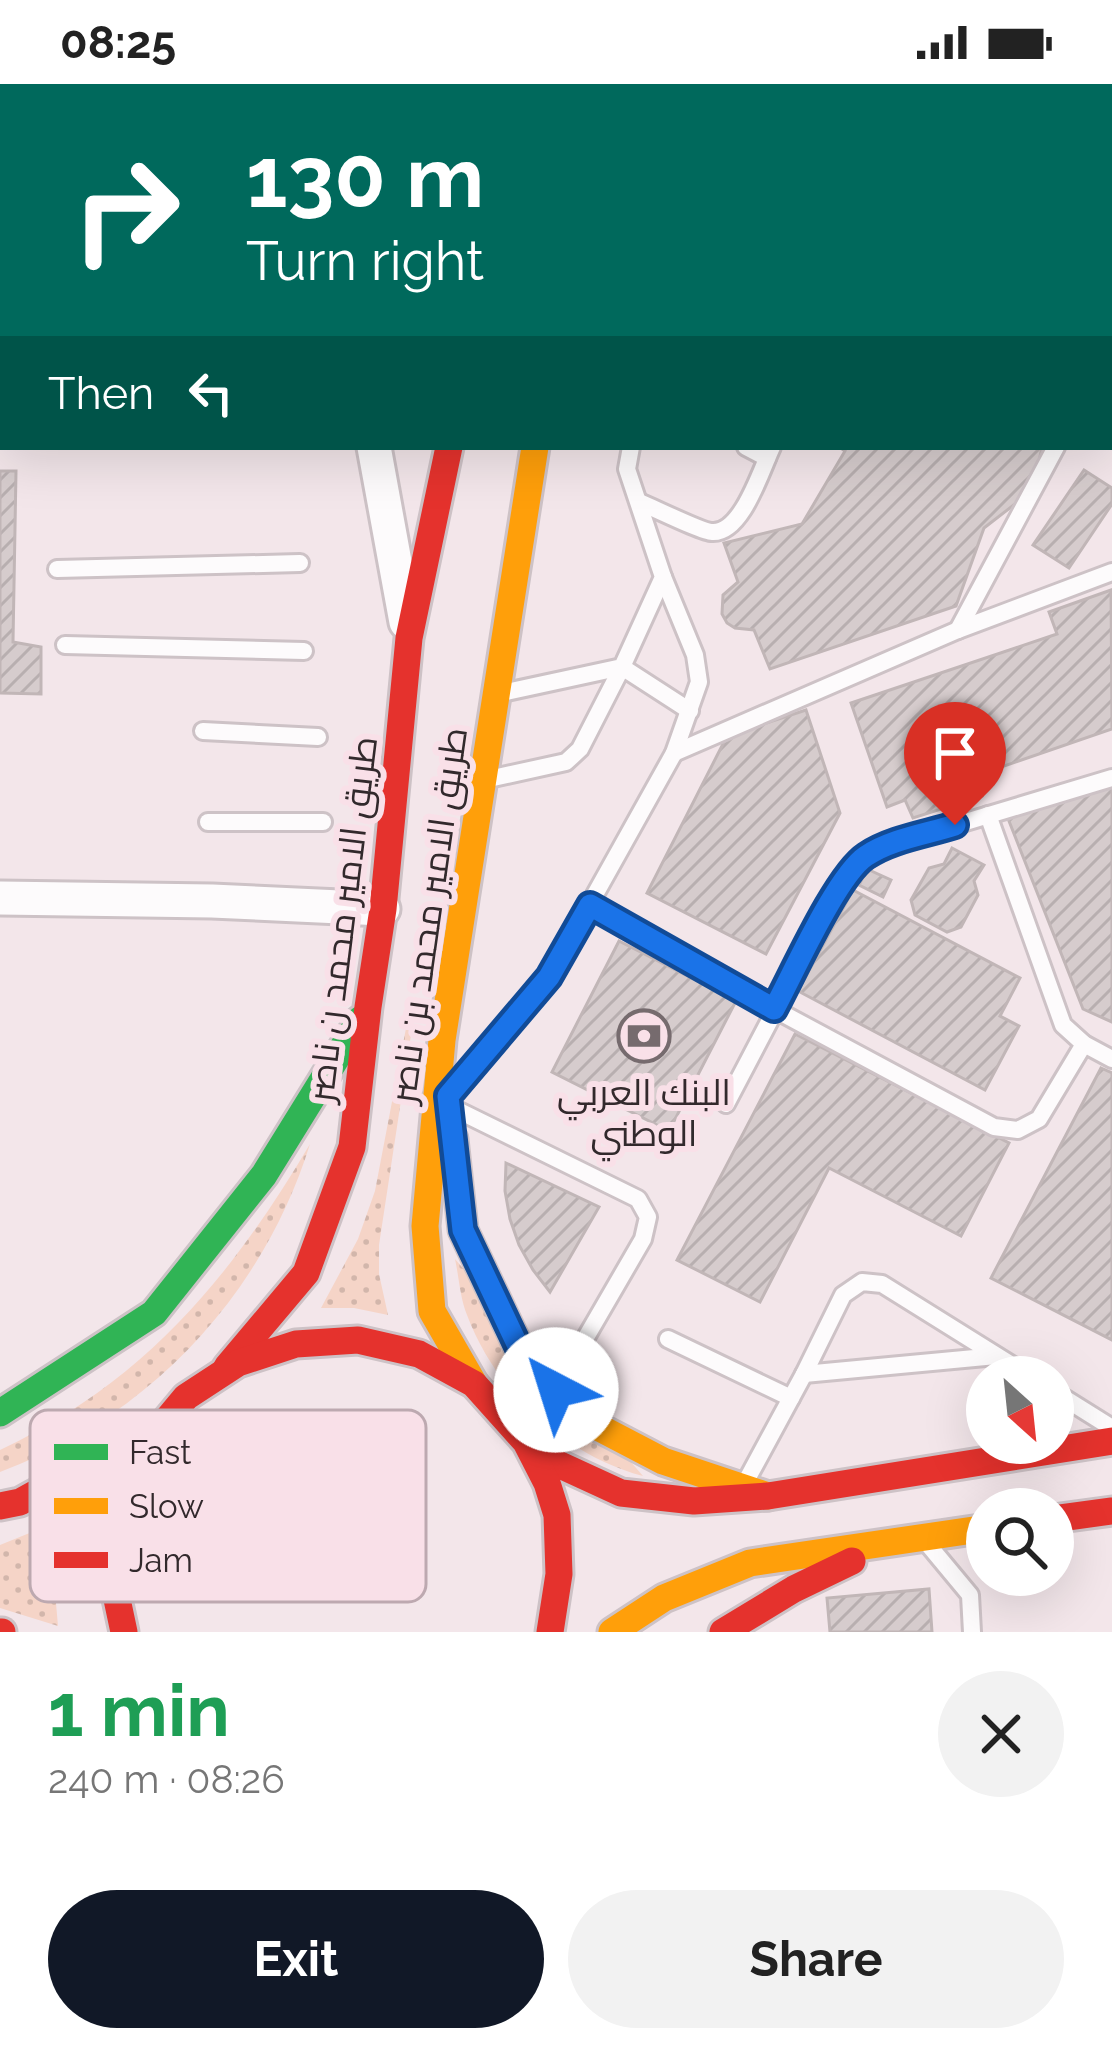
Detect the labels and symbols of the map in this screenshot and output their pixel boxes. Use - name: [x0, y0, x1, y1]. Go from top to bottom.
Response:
- pin: [904, 702, 1006, 825]
- street label: طريق الامير محمد بن ناصر: [381, 724, 477, 1108]
- street label: طريق الامير محمد ن ناصر: [298, 734, 387, 1106]
- bank icon: البنك العربي الوطني: [616, 1008, 672, 1064]
- place label: البنك العربي الوطني: [557, 1071, 731, 1162]
- position arrow: [493, 1327, 619, 1453]
- north arrow: [966, 1356, 1074, 1464]
- legend: [30, 1410, 426, 1602]
- text: Fast: [129, 1433, 191, 1472]
- text: Slow: [129, 1487, 204, 1526]
- text: Jam: [129, 1541, 193, 1580]

